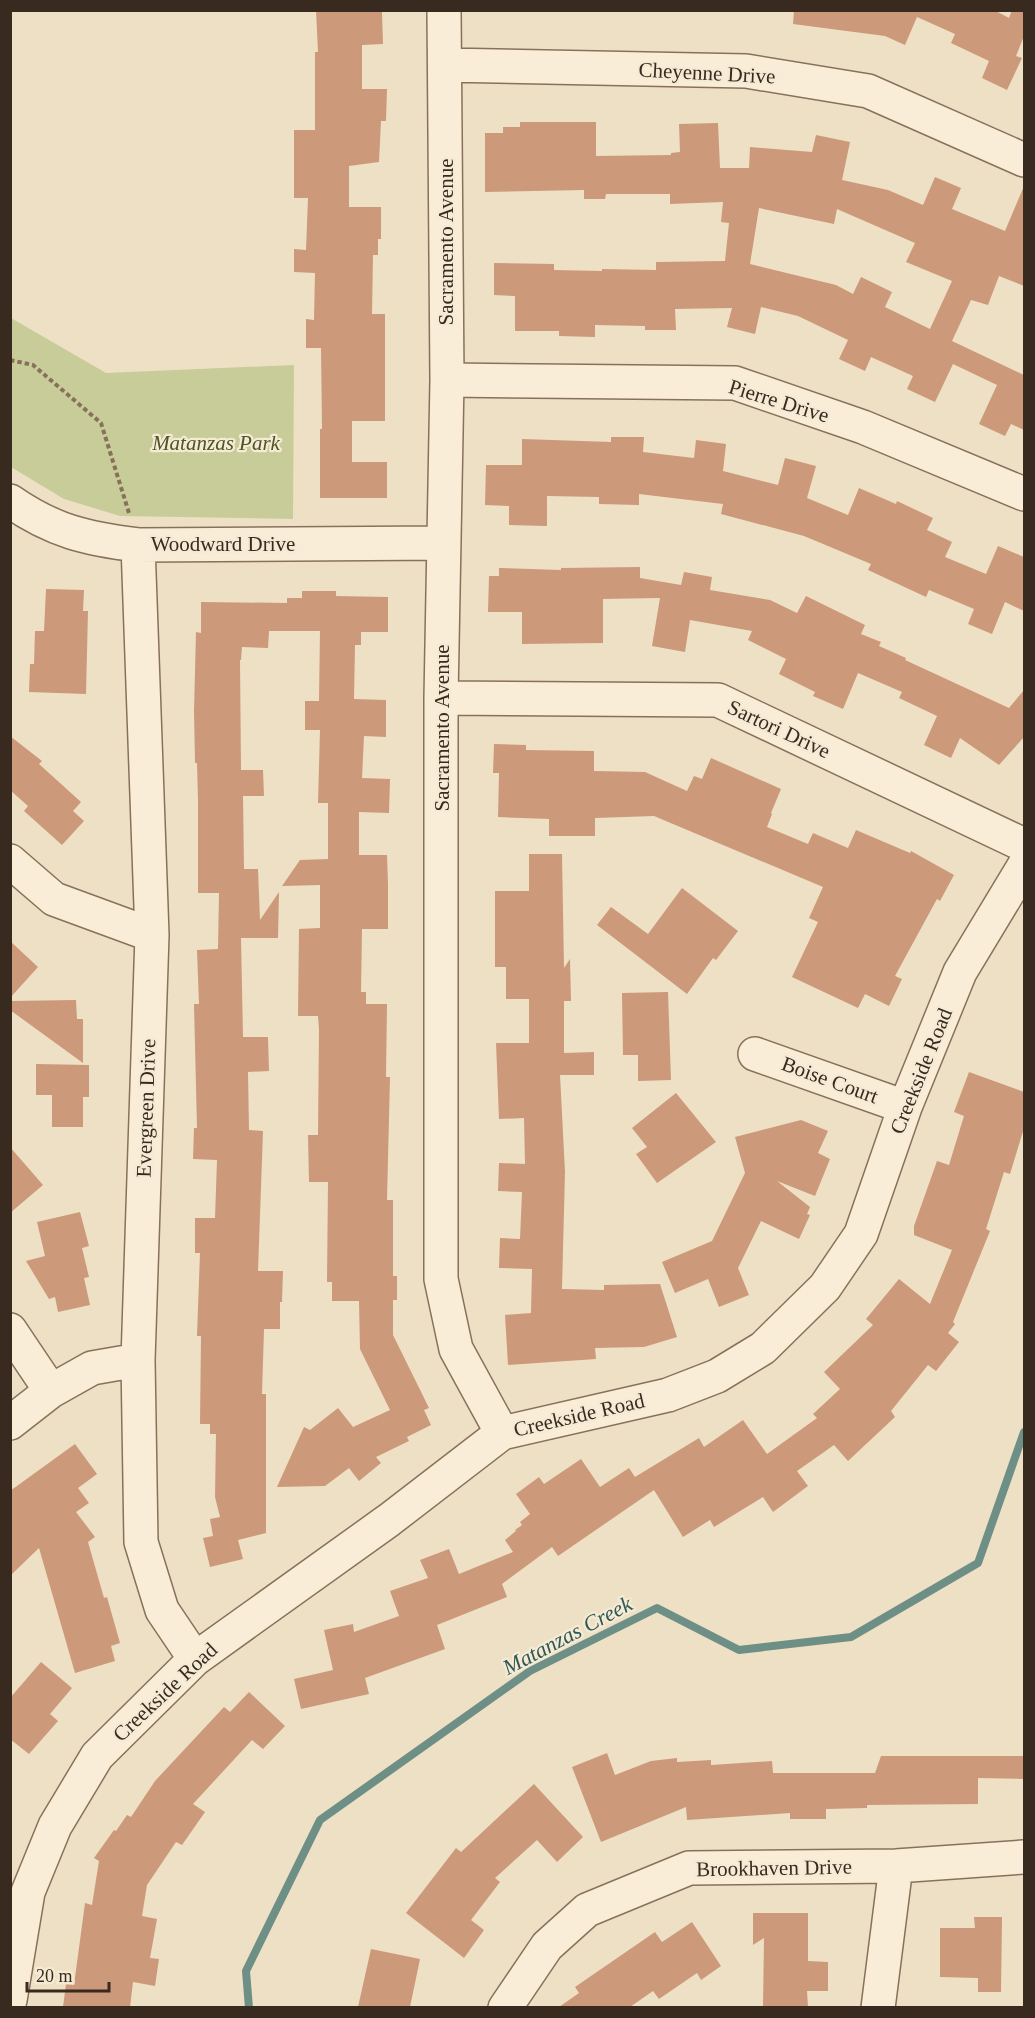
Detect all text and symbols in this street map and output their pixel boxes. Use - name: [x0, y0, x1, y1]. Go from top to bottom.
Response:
- street label: Cheyenne Drive: [638, 57, 776, 89]
- street label: Sacramento Avenue: [434, 159, 458, 325]
- street label: Pierre Drive: [726, 374, 832, 428]
- park label: Matanzas Park: [151, 431, 281, 455]
- street label: Woodward Drive: [151, 532, 295, 556]
- street label: Sacramento Avenue: [430, 645, 454, 811]
- street label: Sartori Drive: [724, 695, 834, 763]
- street label: Creekside Road: [885, 1004, 957, 1137]
- street label: Evergreen Drive: [132, 1038, 160, 1178]
- street label: Boise Court: [778, 1051, 882, 1109]
- street label: Creekside Road: [511, 1388, 647, 1442]
- water label: Matanzas Creek: [497, 1590, 637, 1680]
- street label: Creekside Road: [108, 1637, 222, 1746]
- street label: Brookhaven Drive: [696, 1855, 852, 1881]
- scale bar: [27, 1955, 110, 1993]
- text: 20 m: [36, 1966, 73, 1986]

